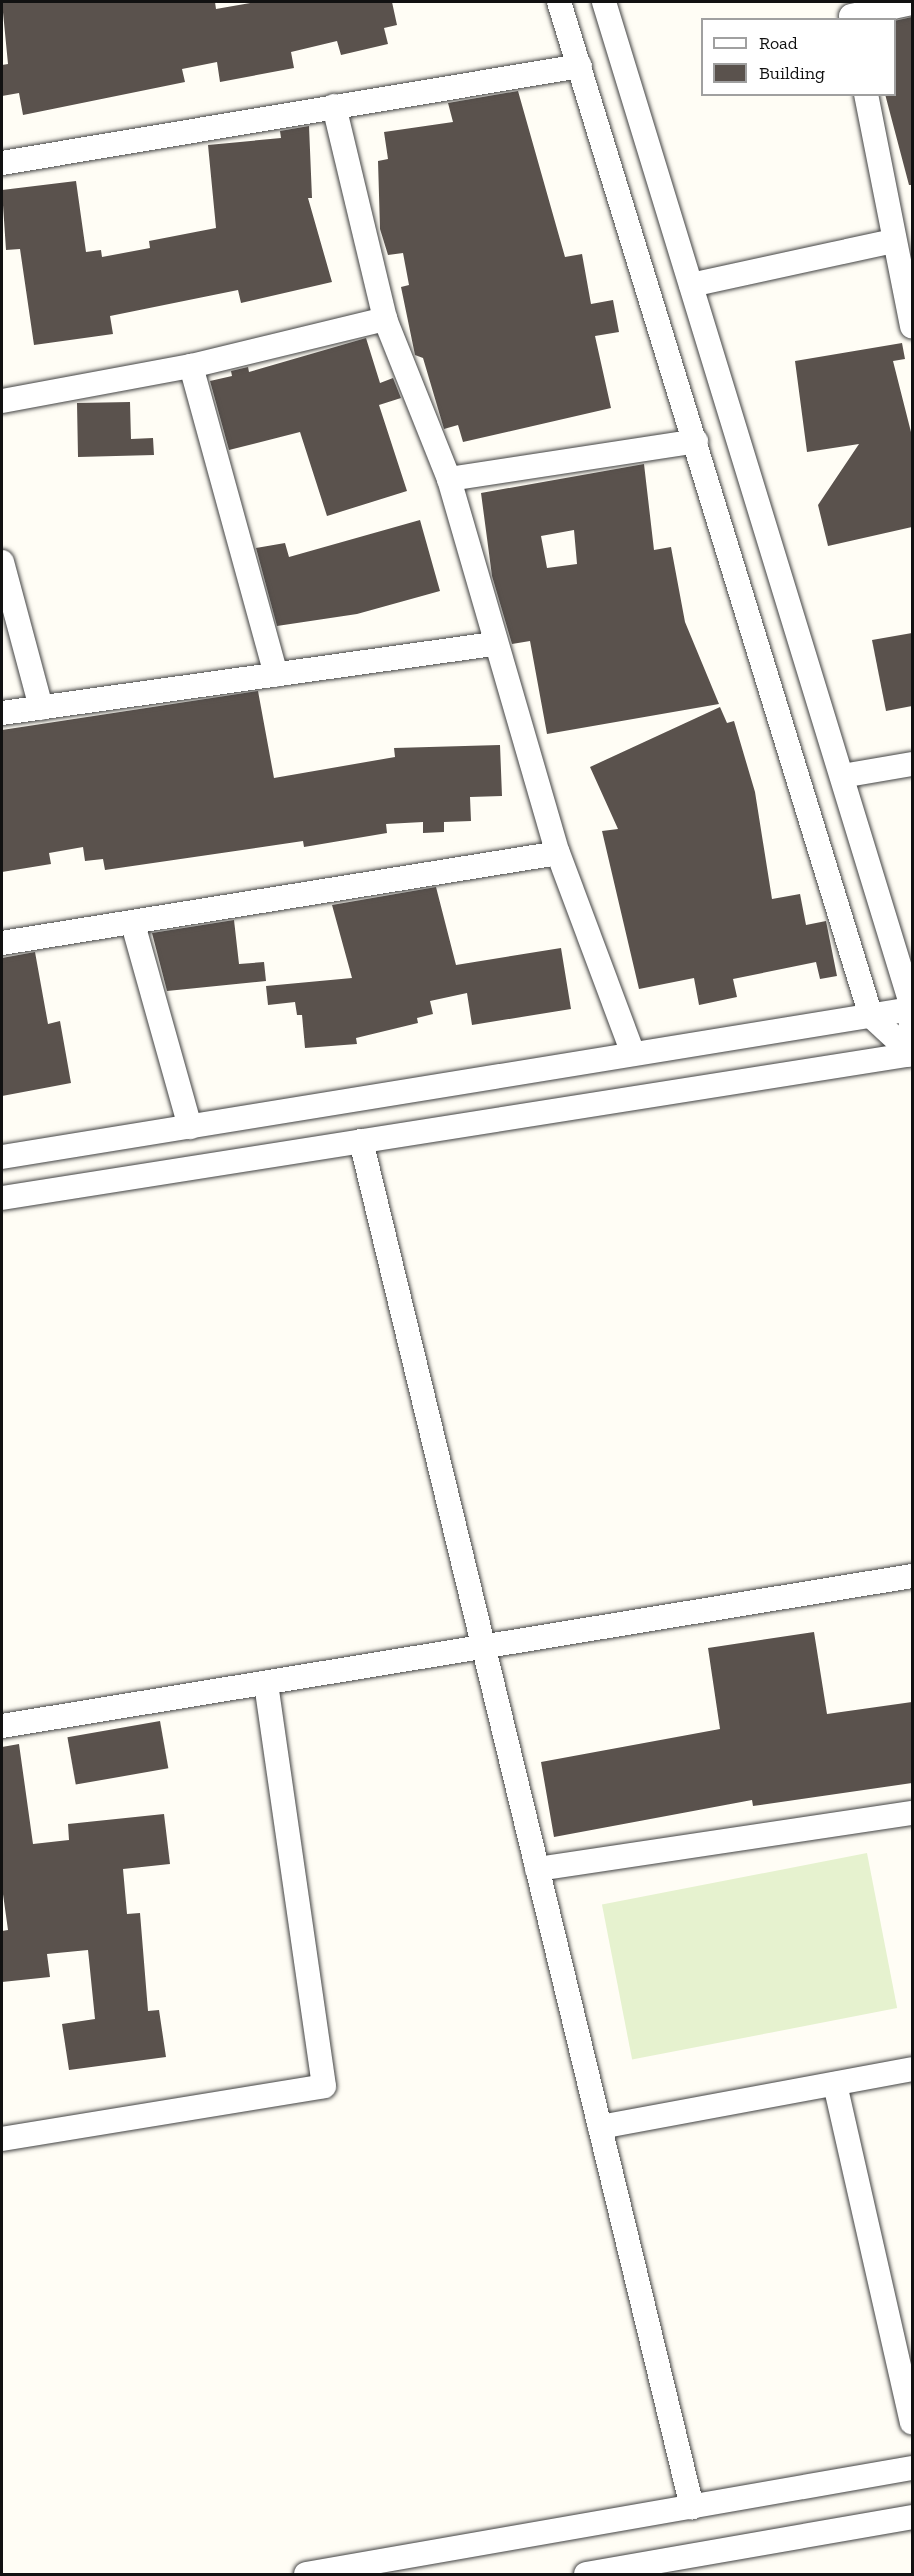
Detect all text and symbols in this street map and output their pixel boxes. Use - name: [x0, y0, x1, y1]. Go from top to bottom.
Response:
- legend: [701, 18, 896, 96]
- text: Road: [759, 32, 798, 54]
- text: Building: [759, 62, 825, 84]

